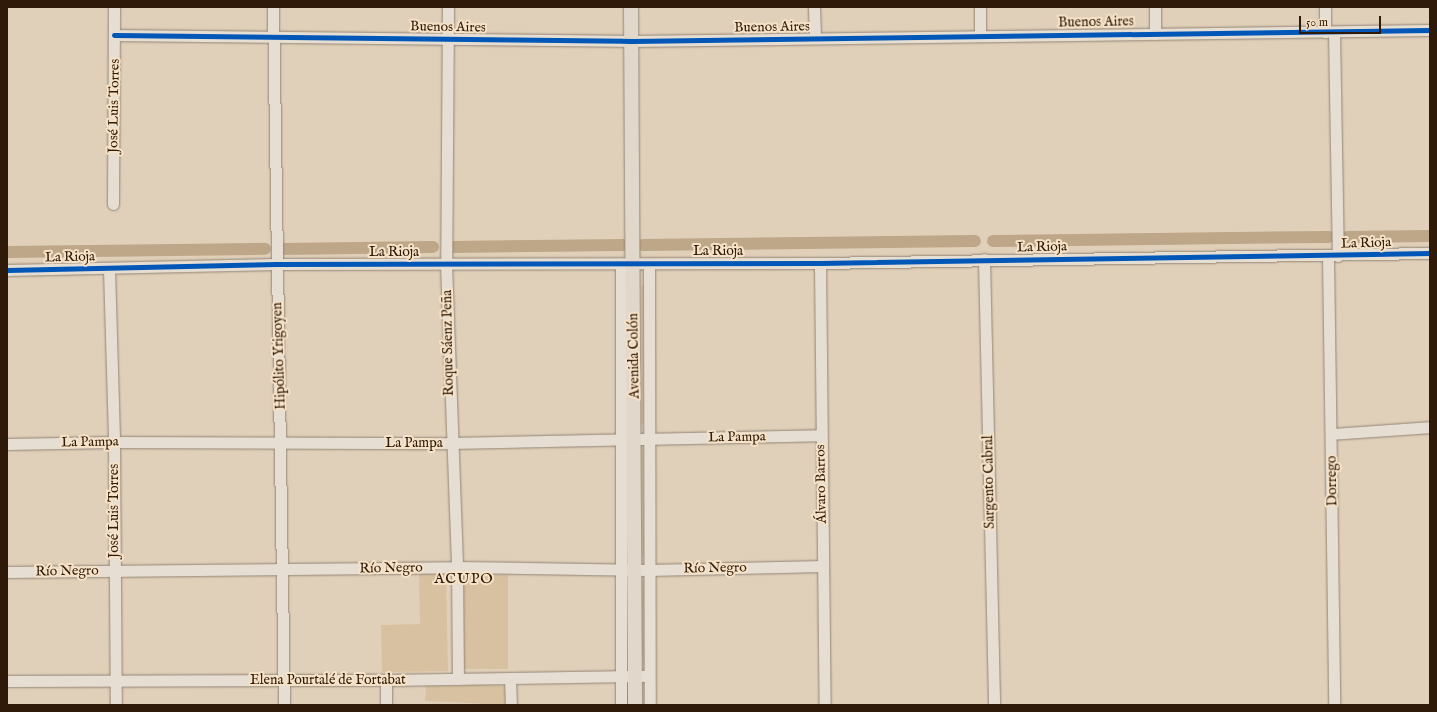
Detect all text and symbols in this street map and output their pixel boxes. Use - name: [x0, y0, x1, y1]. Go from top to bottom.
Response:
- scale bar: [1301, 8, 1383, 34]
- street label: Buenos Aires: [1058, 13, 1134, 31]
- text: 50 m: [1306, 15, 1328, 30]
- street label: Buenos Aires: [410, 18, 486, 36]
- street label: Buenos Aires: [734, 18, 810, 36]
- street label: José Luis Torres: [105, 59, 123, 153]
- street label: La Rioja: [1341, 234, 1391, 252]
- street label: La Rioja: [1017, 238, 1067, 256]
- street label: La Rioja: [693, 243, 743, 259]
- street label: La Rioja: [369, 244, 419, 260]
- street label: La Rioja: [45, 248, 95, 266]
- street label: Roque Sáenz Peña: [439, 290, 457, 396]
- street label: Hipólito Yrigoyen: [269, 302, 289, 410]
- street label: Avenida Colón: [625, 313, 643, 399]
- street label: La Pampa: [708, 428, 766, 446]
- street label: La Pampa: [61, 433, 119, 451]
- street label: La Pampa: [385, 435, 443, 451]
- street label: Sargento Cabral: [980, 435, 998, 529]
- street label: Álvaro Barros: [812, 444, 830, 524]
- street label: Dorrego: [1323, 456, 1341, 506]
- street label: José Luis Torres: [106, 464, 122, 558]
- street label: Río Negro: [359, 559, 423, 577]
- street label: Río Negro: [683, 559, 747, 577]
- street label: Río Negro: [35, 562, 99, 580]
- district label: ACUPO: [434, 570, 494, 588]
- street label: Elena Pourtalé de Fortabat: [250, 672, 406, 688]

